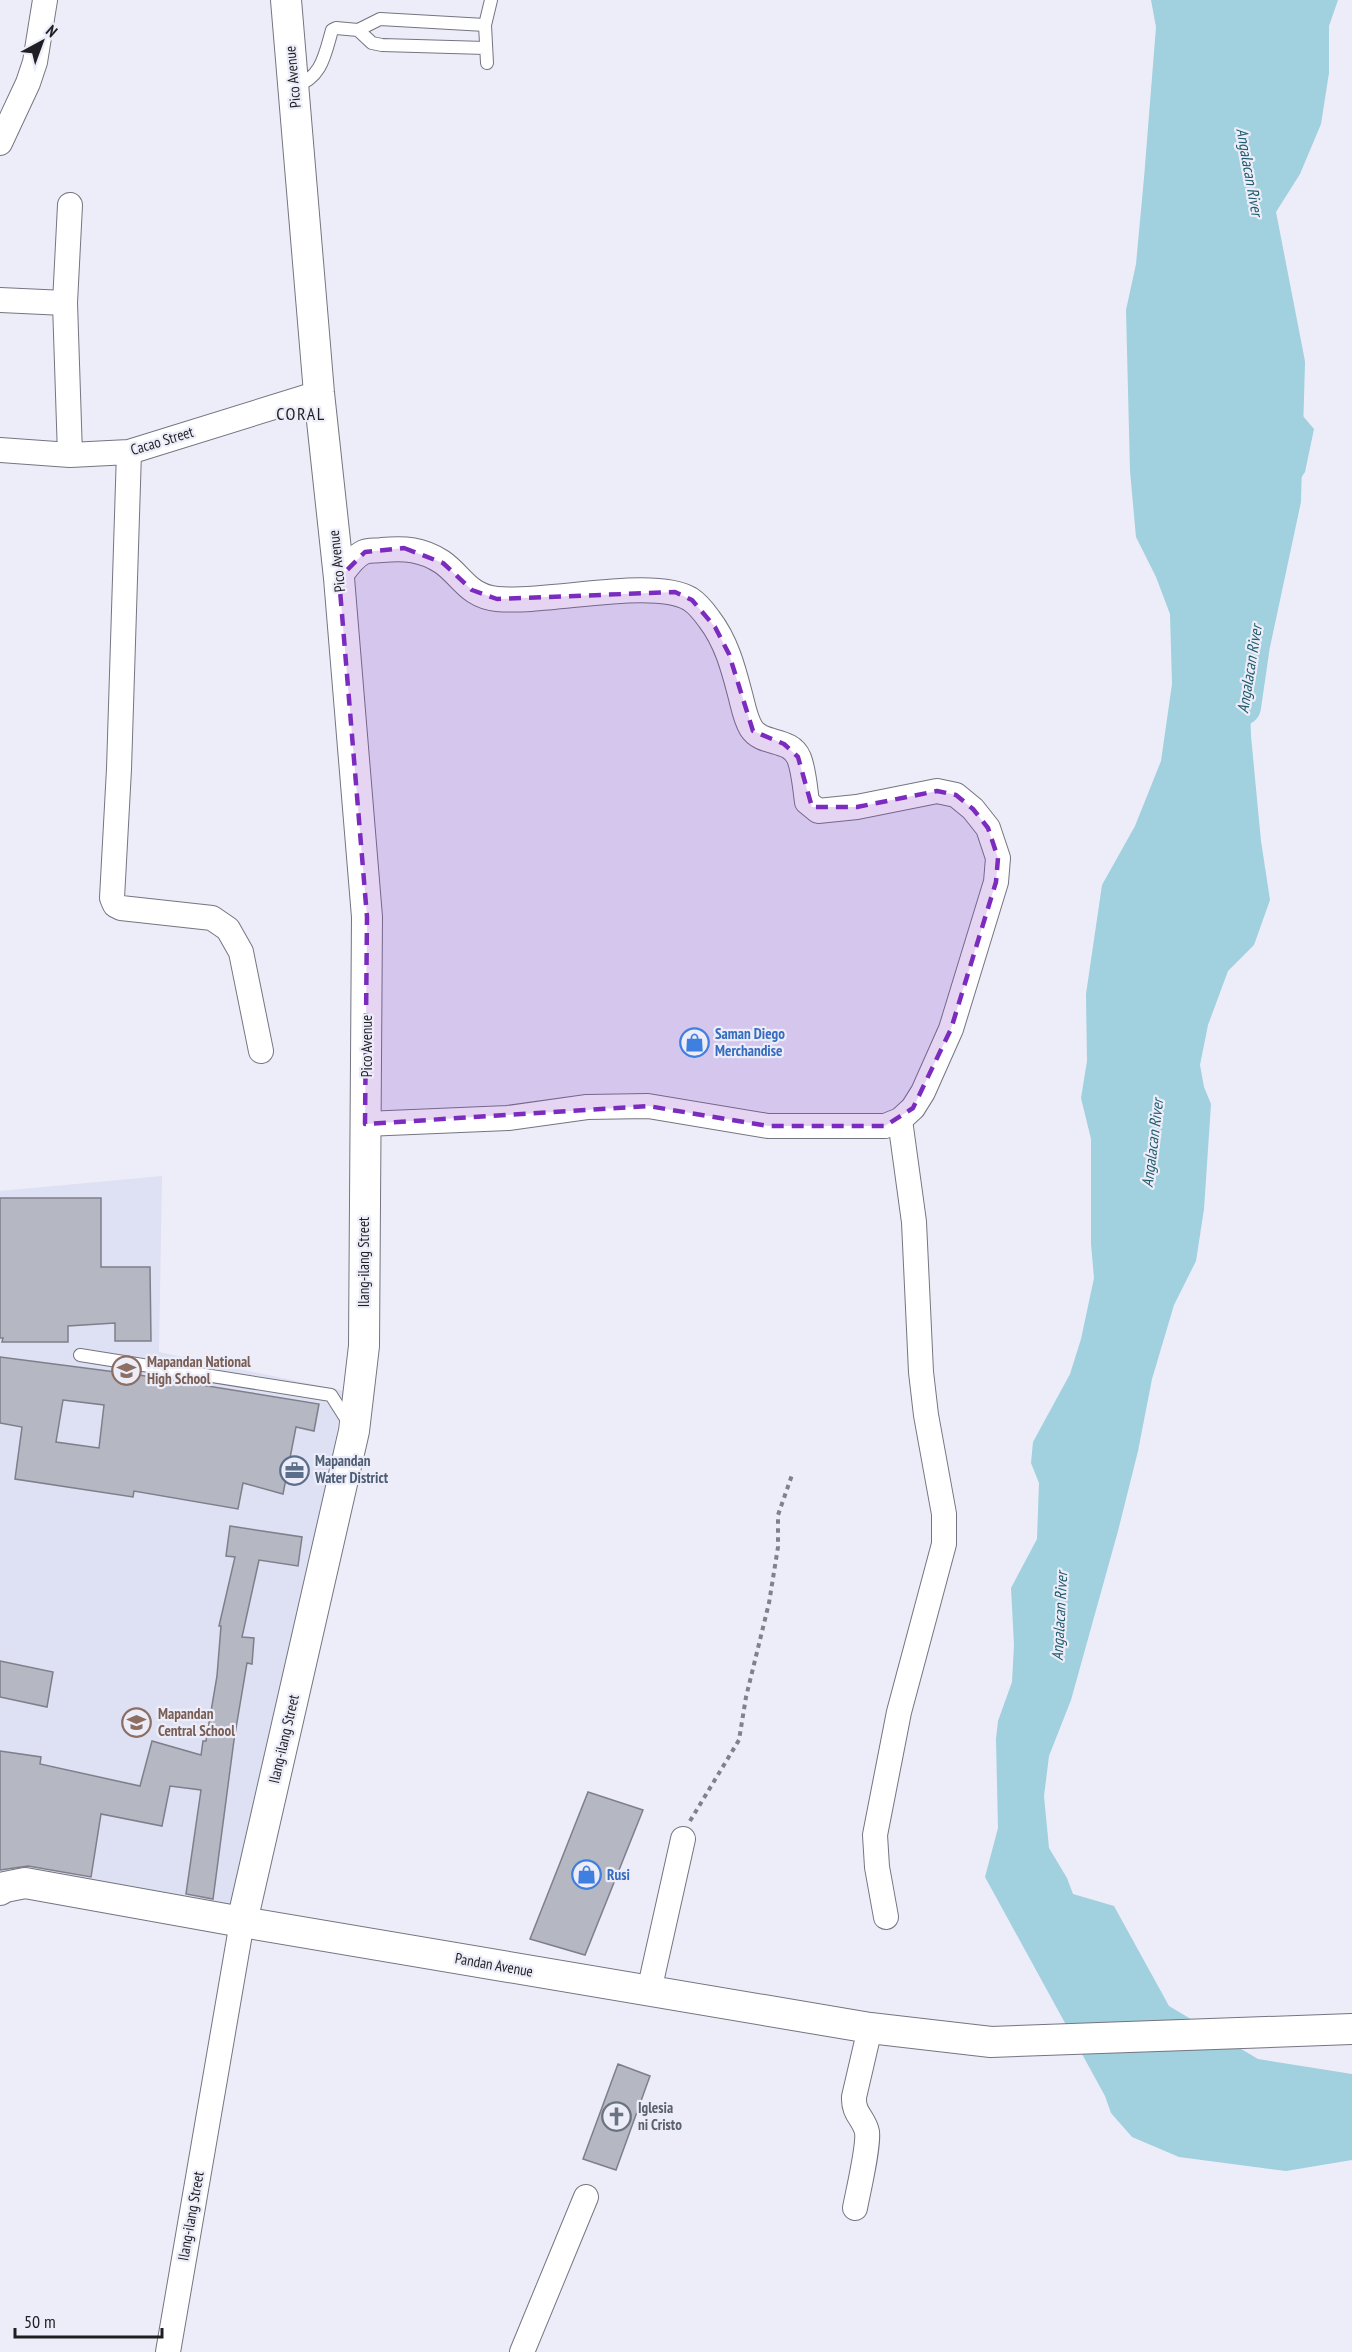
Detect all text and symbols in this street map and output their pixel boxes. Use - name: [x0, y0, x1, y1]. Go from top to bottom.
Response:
- north arrow: [12, 12, 72, 72]
- text: N: [42, 20, 62, 41]
- street label: Pico Avenue: [280, 45, 305, 109]
- water label: Angalacan River: [1232, 126, 1268, 220]
- district label: CORAL: [276, 402, 326, 425]
- street label: Cacao Street: [128, 422, 196, 459]
- street label: Pico Avenue: [324, 529, 349, 593]
- water label: Angalacan River: [1232, 621, 1266, 714]
- street label: Pico Avenue: [357, 1015, 376, 1077]
- place label: Saman Diego Merchandise: [715, 1024, 785, 1060]
- shop icon: Saman Diego Merchandise: [678, 1027, 710, 1059]
- water label: Angalacan River: [1137, 1095, 1168, 1188]
- street label: Ilang-ilang Street: [354, 1217, 373, 1307]
- place label: Mapandan National High School: [147, 1352, 251, 1388]
- school or university icon: Mapandan National High School: [110, 1355, 142, 1387]
- place label: Mapandan Water District: [314, 1451, 389, 1487]
- office icon: Mapandan Water District: [278, 1454, 310, 1486]
- water label: Angalacan River: [1047, 1568, 1071, 1661]
- street label: Ilang-ilang Street: [264, 1693, 303, 1785]
- place label: Mapandan Central School: [158, 1704, 235, 1740]
- school or university icon: Mapandan Central School: [121, 1707, 153, 1739]
- shop icon: Rusi: [570, 1859, 602, 1891]
- place label: Rusi: [607, 1865, 630, 1884]
- street label: Pandan Avenue: [454, 1948, 535, 1981]
- place label: Iglesia ni Cristo: [638, 2098, 682, 2134]
- church icon: Iglesia ni Cristo: [601, 2101, 633, 2133]
- street label: Ilang-ilang Street: [173, 2170, 208, 2262]
- scale bar: [15, 2301, 162, 2339]
- text: 50 m: [24, 2310, 56, 2333]

